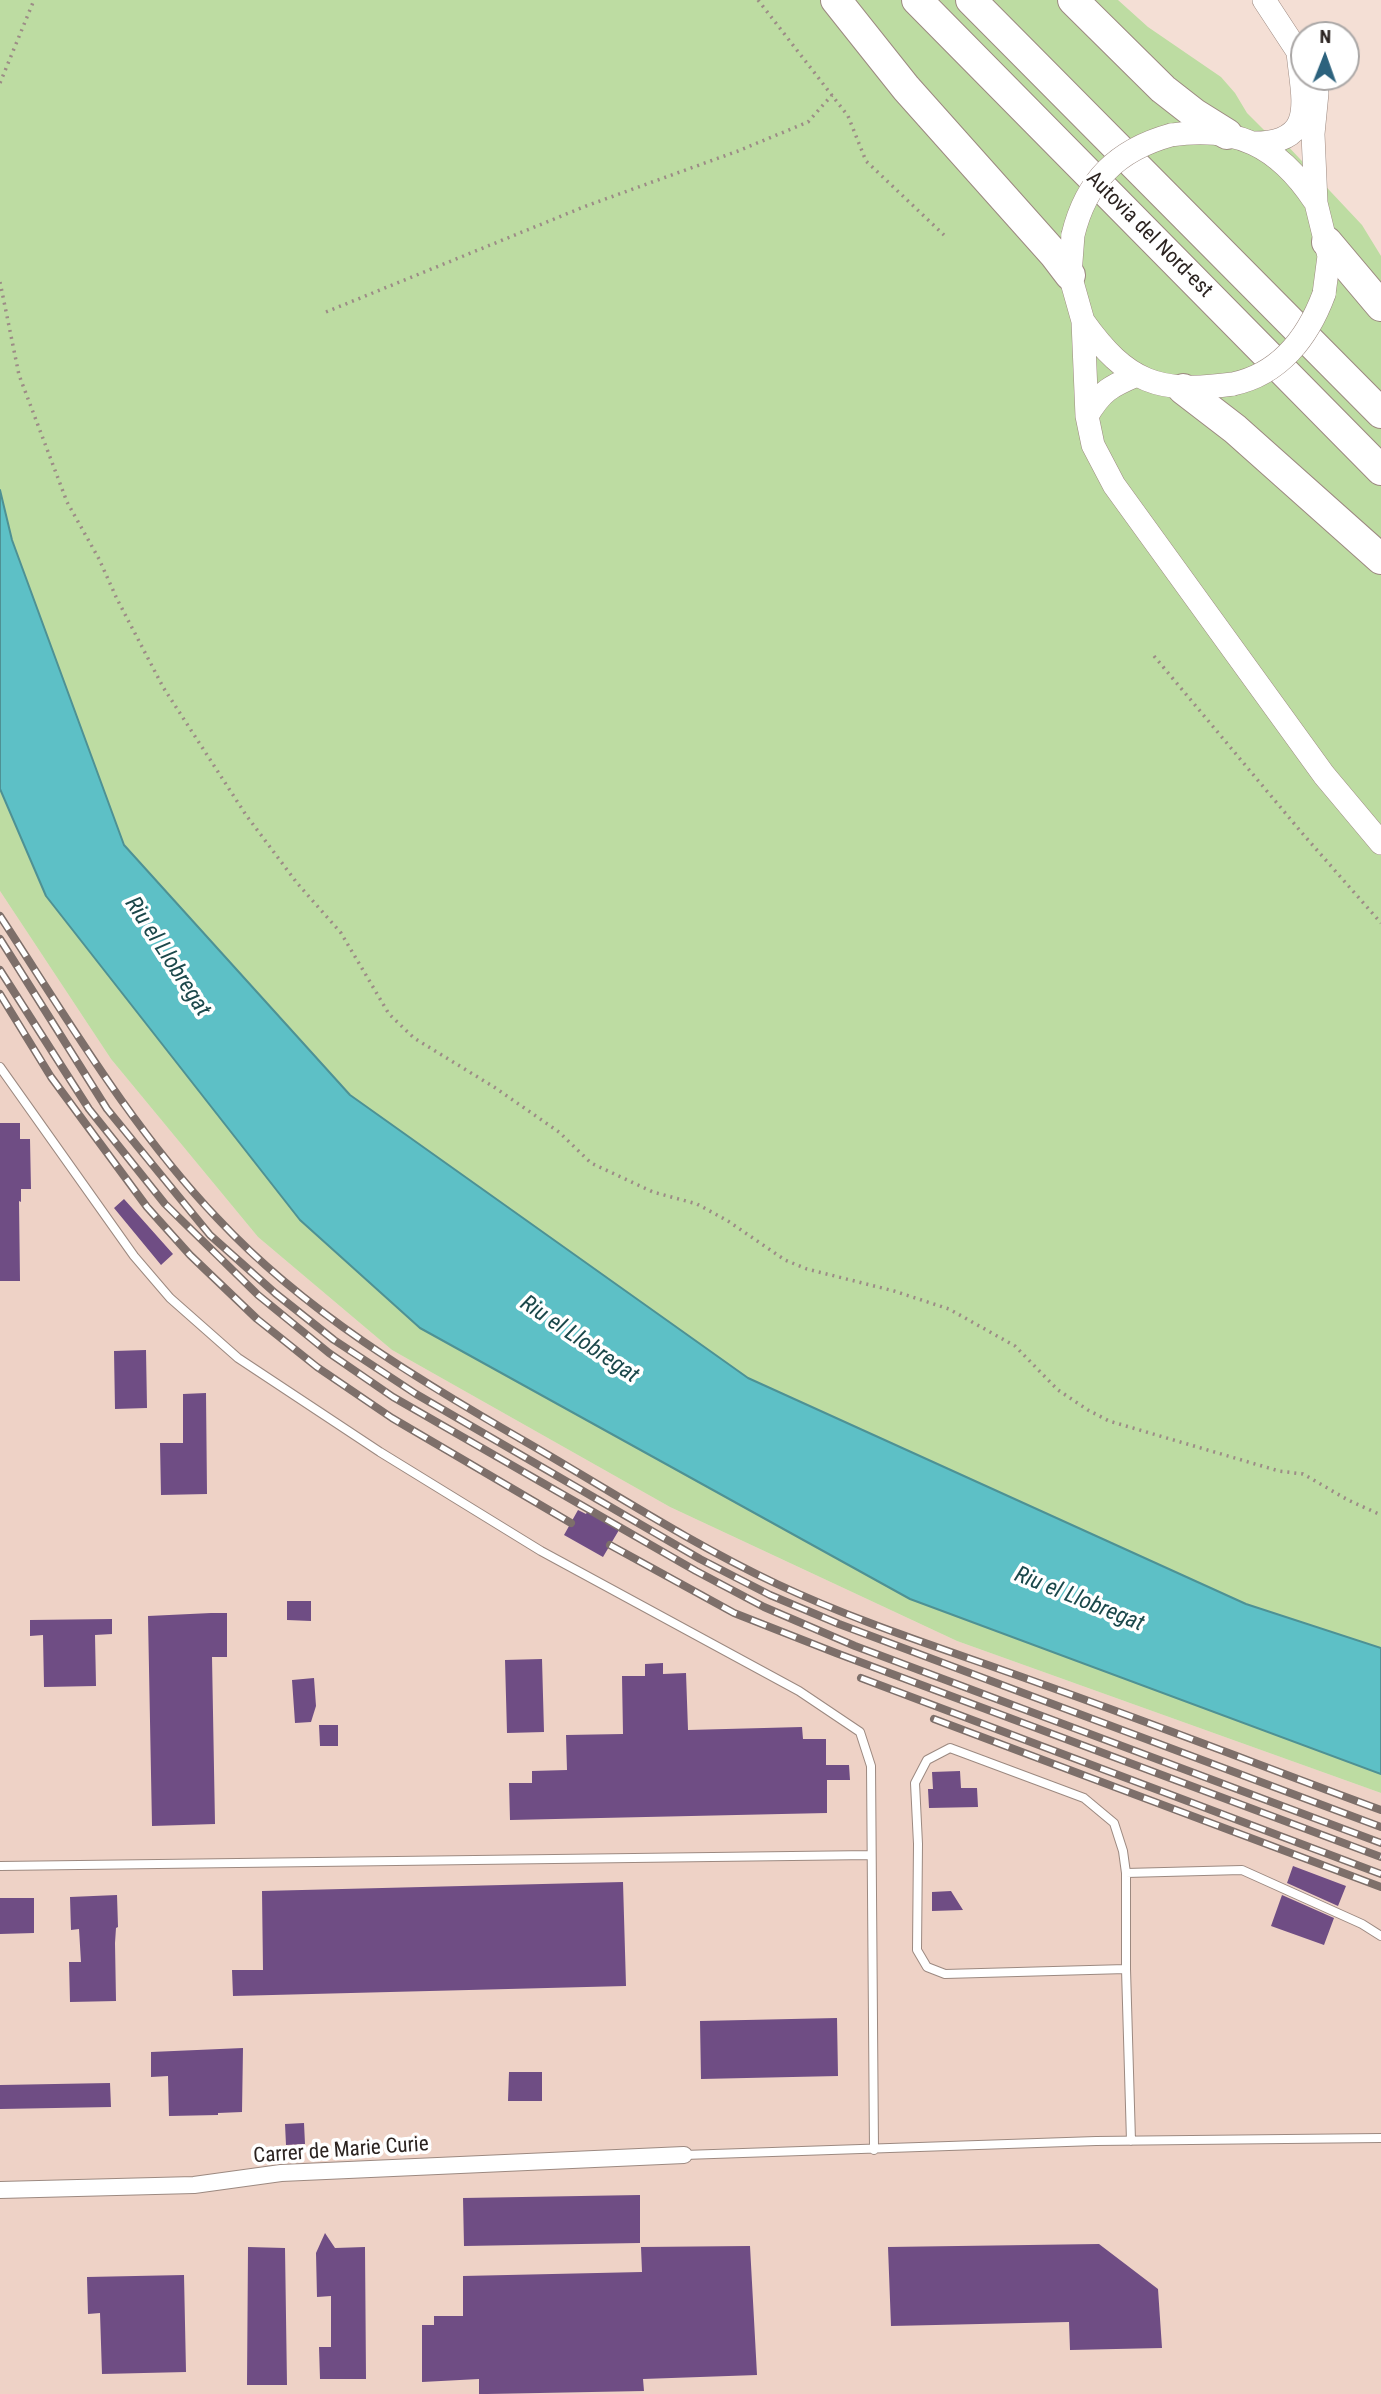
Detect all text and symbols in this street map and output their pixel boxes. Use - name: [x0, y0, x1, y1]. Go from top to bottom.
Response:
- north arrow: [1290, 21, 1360, 91]
- text: N: [1319, 25, 1331, 48]
- street label: Autovia del Nord-est: [1081, 167, 1217, 303]
- water label: Riu el Llobregat: [118, 892, 216, 1022]
- water label: Riu el Llobregat: [514, 1290, 644, 1390]
- water label: Riu el Llobregat: [1010, 1562, 1148, 1638]
- street label: Carrer de Marie Curie: [253, 2132, 429, 2170]

